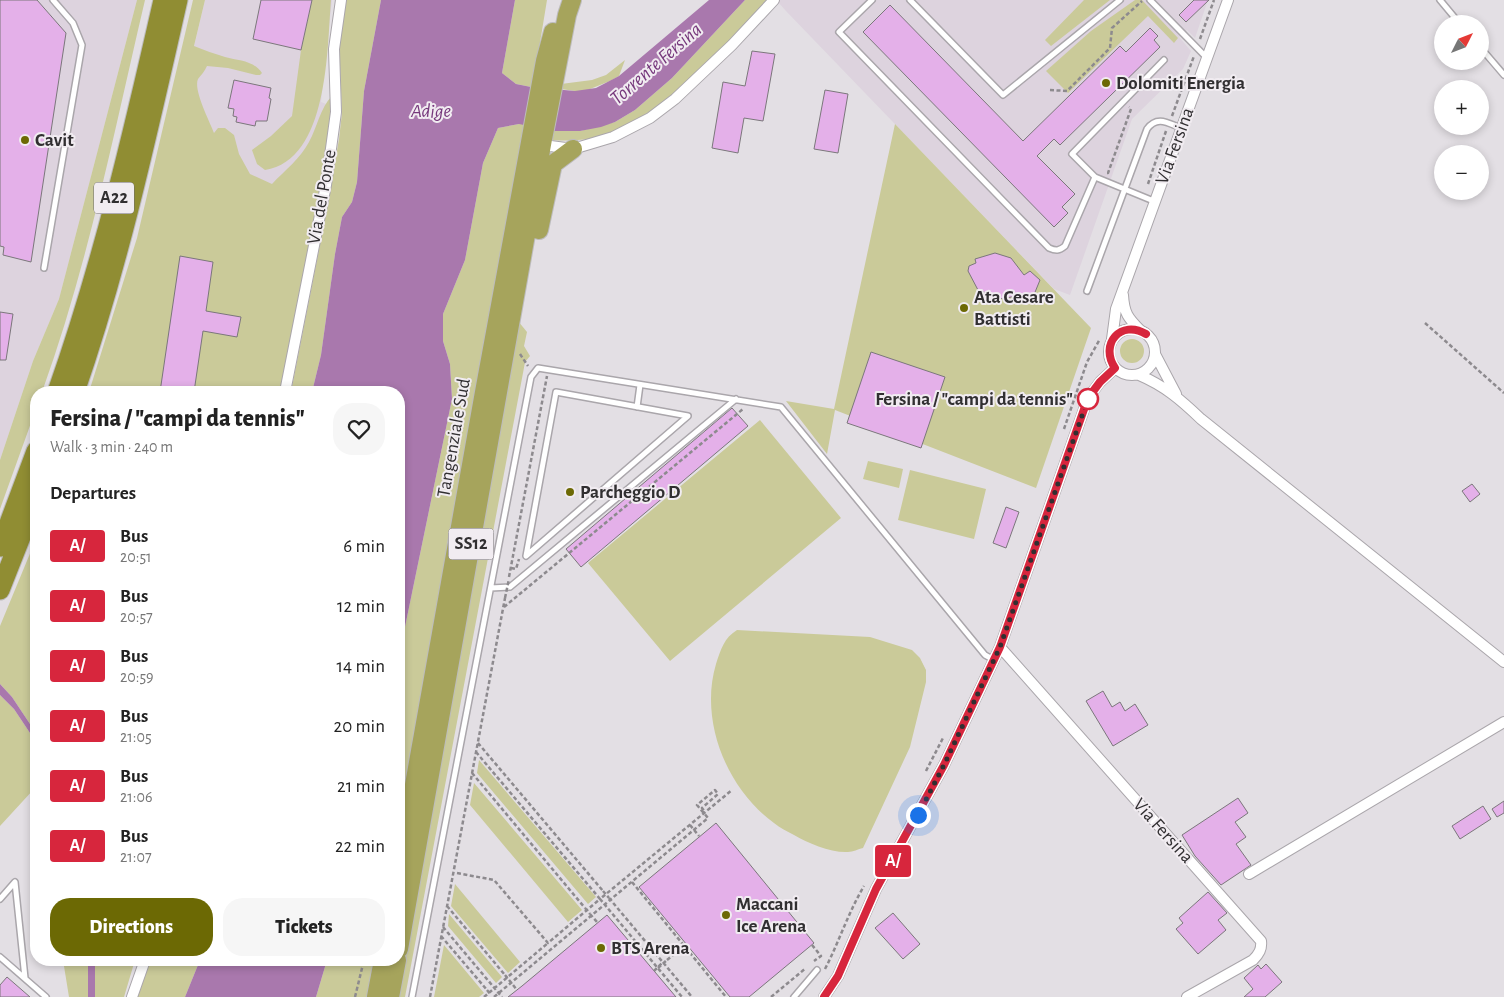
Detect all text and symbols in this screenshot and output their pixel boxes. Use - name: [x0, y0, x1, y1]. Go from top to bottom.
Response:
- north arrow: [1434, 15, 1489, 70]
- map controls: [1434, 15, 1489, 200]
- water label: Torrente Fersina: [607, 19, 705, 109]
- place label: Dolomiti Energia: [1116, 74, 1245, 93]
- marker: Dolomiti Energia: [1100, 77, 1112, 89]
- button: +: [1434, 80, 1489, 135]
- water label: Adige: [410, 101, 452, 121]
- street label: Via Fersina: [1152, 105, 1198, 187]
- place label: Cavit: [35, 131, 74, 150]
- marker: Cavit: [19, 134, 31, 146]
- button: −: [1434, 145, 1489, 200]
- street label: Via del Ponte: [304, 148, 340, 246]
- road number: A22: [94, 182, 134, 214]
- place label: Ata Cesare Battisti: [974, 288, 1054, 329]
- marker: Ata Cesare Battisti: [958, 302, 970, 314]
- street label: Tangenziale Sud: [434, 377, 474, 499]
- marker: Fersina / "campi da tennis": [1077, 388, 1099, 410]
- place label: Fersina / "campi da tennis": [875, 390, 1073, 409]
- button: heart: [333, 403, 385, 455]
- text: Fersina / "campi da tennis": [50, 407, 305, 431]
- text: Walk · 3 min · 240 m: [50, 439, 173, 455]
- place label: Parcheggio D: [580, 483, 681, 502]
- text: Departures: [50, 484, 136, 503]
- marker: Parcheggio D: [564, 486, 576, 498]
- text: Bus: [120, 527, 148, 546]
- road number: SS12: [448, 528, 494, 560]
- text: A/: [70, 537, 85, 555]
- text: 6 min: [343, 537, 385, 556]
- text: 20:51: [120, 549, 152, 565]
- text: Bus: [120, 587, 148, 606]
- text: A/: [70, 597, 85, 615]
- text: 12 min: [337, 597, 385, 616]
- text: 20:57: [120, 609, 153, 625]
- text: Bus: [120, 647, 148, 666]
- text: A/: [70, 657, 85, 675]
- text: 14 min: [337, 657, 385, 676]
- text: 20:59: [120, 669, 154, 685]
- text: Bus: [120, 707, 148, 726]
- text: A/: [70, 717, 85, 735]
- text: 20 min: [334, 717, 385, 736]
- text: 21:05: [120, 729, 152, 745]
- text: Bus: [120, 767, 148, 786]
- text: A/: [70, 777, 85, 795]
- text: 21 min: [337, 777, 385, 796]
- text: 21:06: [120, 789, 152, 805]
- street label: Via Fersina: [1129, 795, 1197, 867]
- your location: [906, 803, 931, 828]
- text: Bus: [120, 827, 148, 846]
- text: A/: [70, 837, 85, 855]
- text: 22 min: [335, 837, 385, 856]
- line badge: A/: [870, 845, 916, 877]
- text: 21:07: [120, 849, 152, 865]
- text: A/: [885, 852, 901, 870]
- place label: Maccani Ice Arena: [736, 895, 806, 936]
- button: Directions: [50, 898, 213, 956]
- button: Tickets: [223, 898, 385, 956]
- marker: Maccani Ice Arena: [720, 909, 732, 921]
- place label: BTS Arena: [611, 939, 690, 958]
- marker: BTS Arena: [595, 942, 607, 954]

